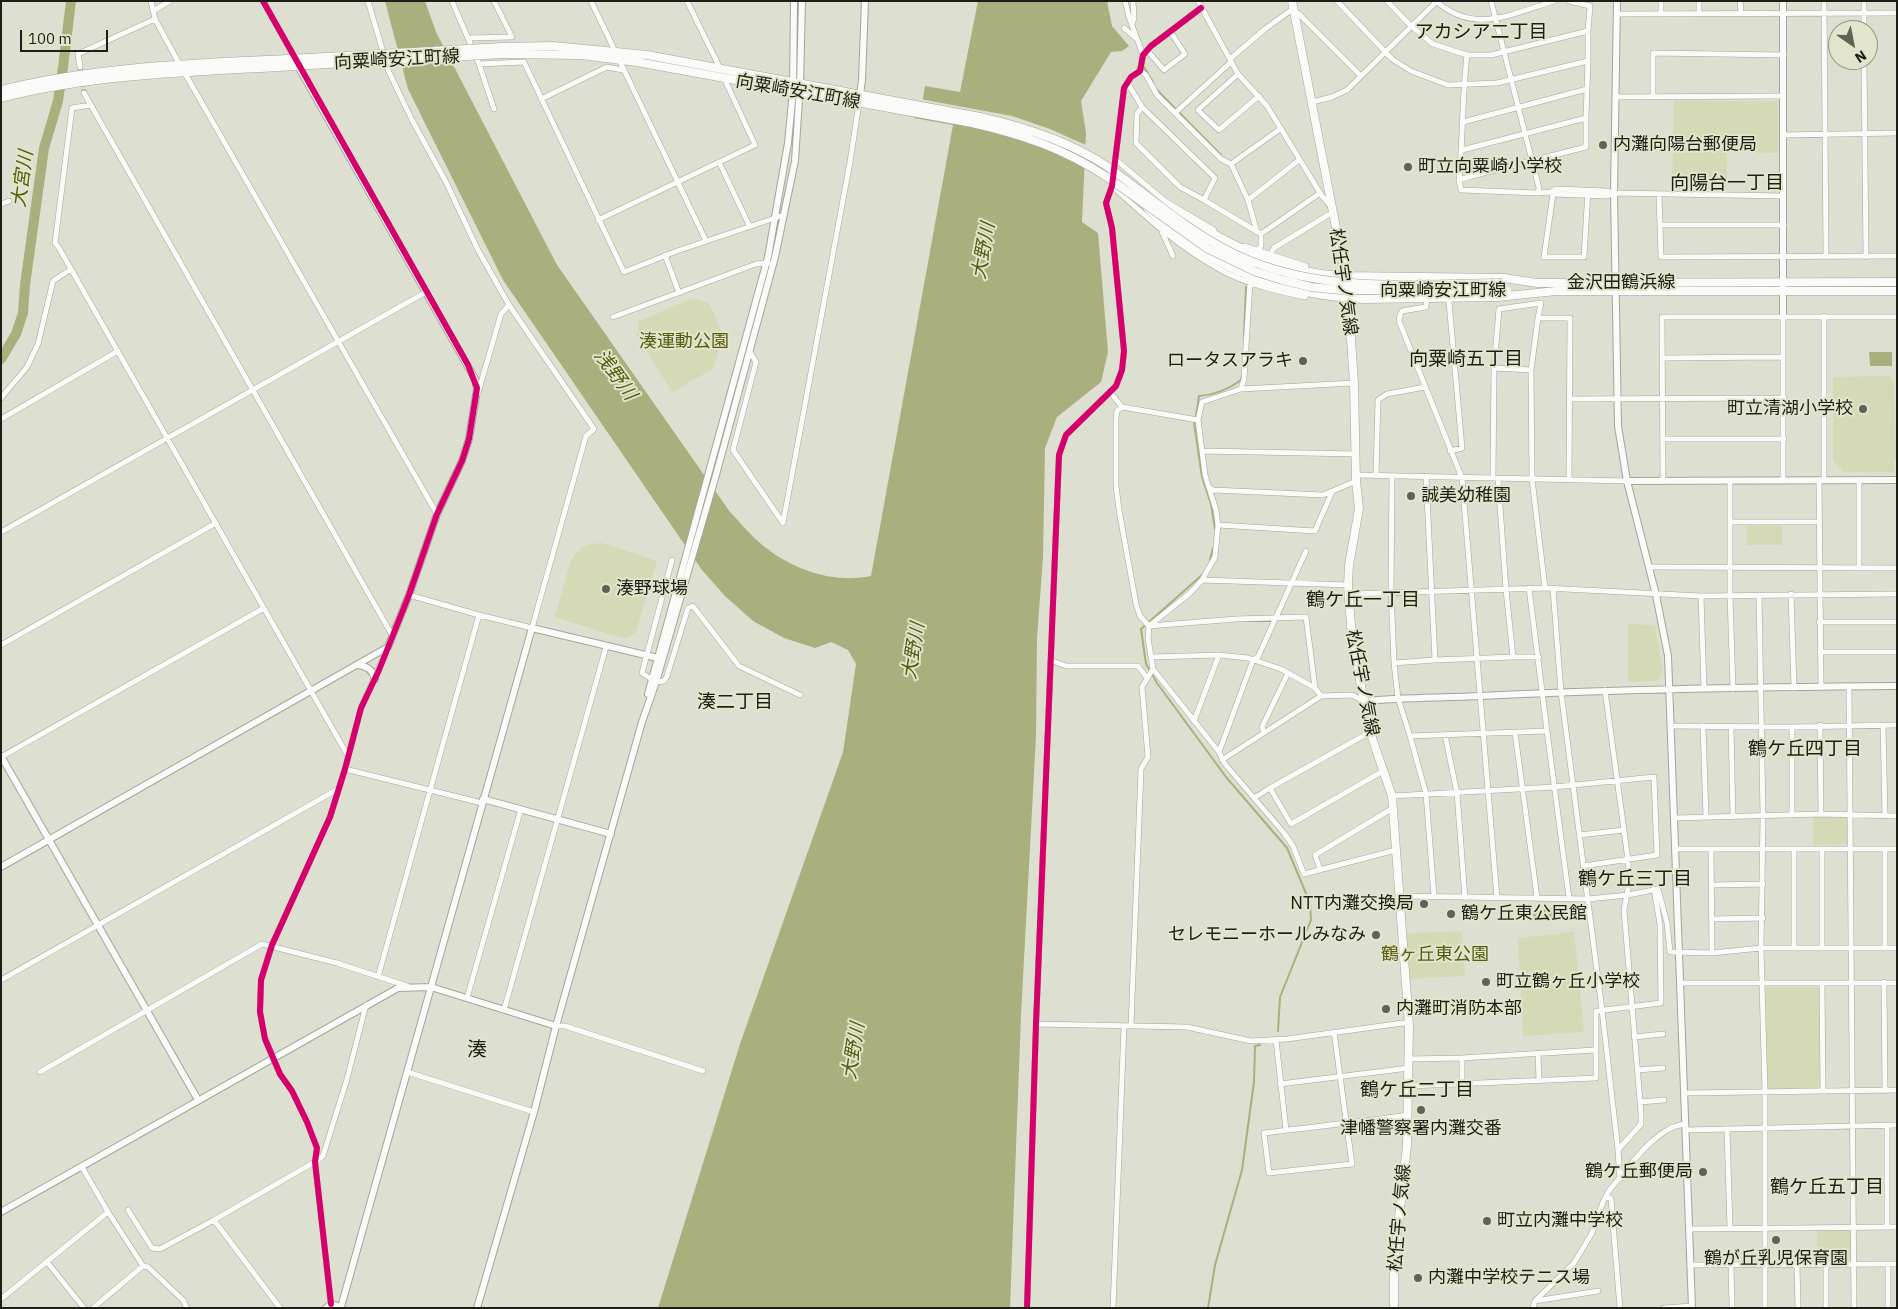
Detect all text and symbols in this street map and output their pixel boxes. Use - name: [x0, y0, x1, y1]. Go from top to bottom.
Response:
- scale bar: [22, 20, 110, 52]
- north arrow: [1828, 20, 1878, 70]
- district label: アカシア二丁目: [1415, 22, 1547, 44]
- text: 100 m: [28, 29, 72, 48]
- street label: 向粟崎安江町線: [334, 46, 460, 74]
- text: N: [1851, 46, 1870, 67]
- street label: 向粟崎安江町線: [734, 70, 862, 114]
- place label: 内灘向陽台郵便局: [1613, 134, 1757, 156]
- marker: 内灘向陽台郵便局: [1597, 139, 1609, 151]
- water label: 大宮川: [8, 149, 38, 209]
- place label: 町立向粟崎小学校: [1418, 156, 1562, 178]
- marker: 町立向粟崎小学校: [1402, 161, 1414, 173]
- district label: 向陽台一丁目: [1670, 173, 1784, 195]
- water label: 大野川: [968, 221, 1000, 281]
- street label: 松任宇ノ気線: [1325, 227, 1361, 337]
- street label: 金沢田鶴浜線: [1567, 272, 1675, 294]
- street label: 向粟崎安江町線: [1380, 280, 1506, 302]
- park label: 湊運動公園: [639, 331, 729, 353]
- water label: 浅野川: [589, 345, 641, 405]
- district label: 向粟崎五丁目: [1409, 349, 1523, 371]
- place label: ロータスアラキ: [1167, 350, 1293, 372]
- marker: ロータスアラキ: [1297, 355, 1309, 367]
- place label: 町立清湖小学校: [1727, 398, 1853, 420]
- marker: 町立清湖小学校: [1857, 403, 1869, 415]
- place label: 誠美幼稚園: [1421, 485, 1511, 507]
- marker: 誠美幼稚園: [1405, 490, 1417, 502]
- place label: 湊野球場: [616, 578, 688, 600]
- marker: 湊野球場: [600, 583, 612, 595]
- district label: 鶴ケ丘一丁目: [1306, 590, 1420, 612]
- water label: 大野川: [898, 621, 930, 681]
- street label: 松任宇ノ気線: [1341, 628, 1383, 738]
- district label: 湊二丁目: [697, 692, 773, 714]
- district label: 鶴ケ丘四丁目: [1748, 739, 1862, 761]
- district label: 鶴ケ丘三丁目: [1578, 869, 1692, 891]
- place label: NTT内灘交換局: [1290, 893, 1414, 915]
- marker: NTT内灘交換局: [1418, 898, 1430, 910]
- place label: 鶴ケ丘東公民館: [1461, 903, 1587, 925]
- marker: 鶴ケ丘東公民館: [1445, 908, 1457, 920]
- place label: セレモニーホールみなみ: [1168, 924, 1366, 946]
- marker: セレモニーホールみなみ: [1370, 929, 1382, 941]
- park label: 鶴ヶ丘東公園: [1381, 944, 1489, 966]
- place label: 町立鶴ヶ丘小学校: [1496, 971, 1640, 993]
- marker: 町立鶴ヶ丘小学校: [1480, 976, 1492, 988]
- place label: 内灘町消防本部: [1396, 998, 1522, 1020]
- marker: 内灘町消防本部: [1380, 1003, 1392, 1015]
- water label: 大野川: [838, 1021, 870, 1081]
- district label: 湊: [467, 1038, 487, 1062]
- district label: 鶴ケ丘二丁目: [1360, 1080, 1474, 1102]
- marker: 津幡警察署内灘交番: [1415, 1104, 1427, 1116]
- place label: 津幡警察署内灘交番: [1340, 1118, 1502, 1140]
- place label: 鶴ケ丘郵便局: [1585, 1161, 1693, 1183]
- street label: 松任宇ノ気線: [1385, 1163, 1415, 1273]
- marker: 鶴ケ丘郵便局: [1697, 1166, 1709, 1178]
- district label: 鶴ケ丘五丁目: [1770, 1177, 1884, 1199]
- place label: 町立内灘中学校: [1497, 1210, 1623, 1232]
- marker: 町立内灘中学校: [1481, 1215, 1493, 1227]
- marker: 鶴が丘乳児保育園: [1770, 1234, 1782, 1246]
- place label: 鶴が丘乳児保育園: [1704, 1248, 1848, 1270]
- place label: 内灘中学校テニス場: [1428, 1267, 1590, 1289]
- marker: 内灘中学校テニス場: [1412, 1272, 1424, 1284]

